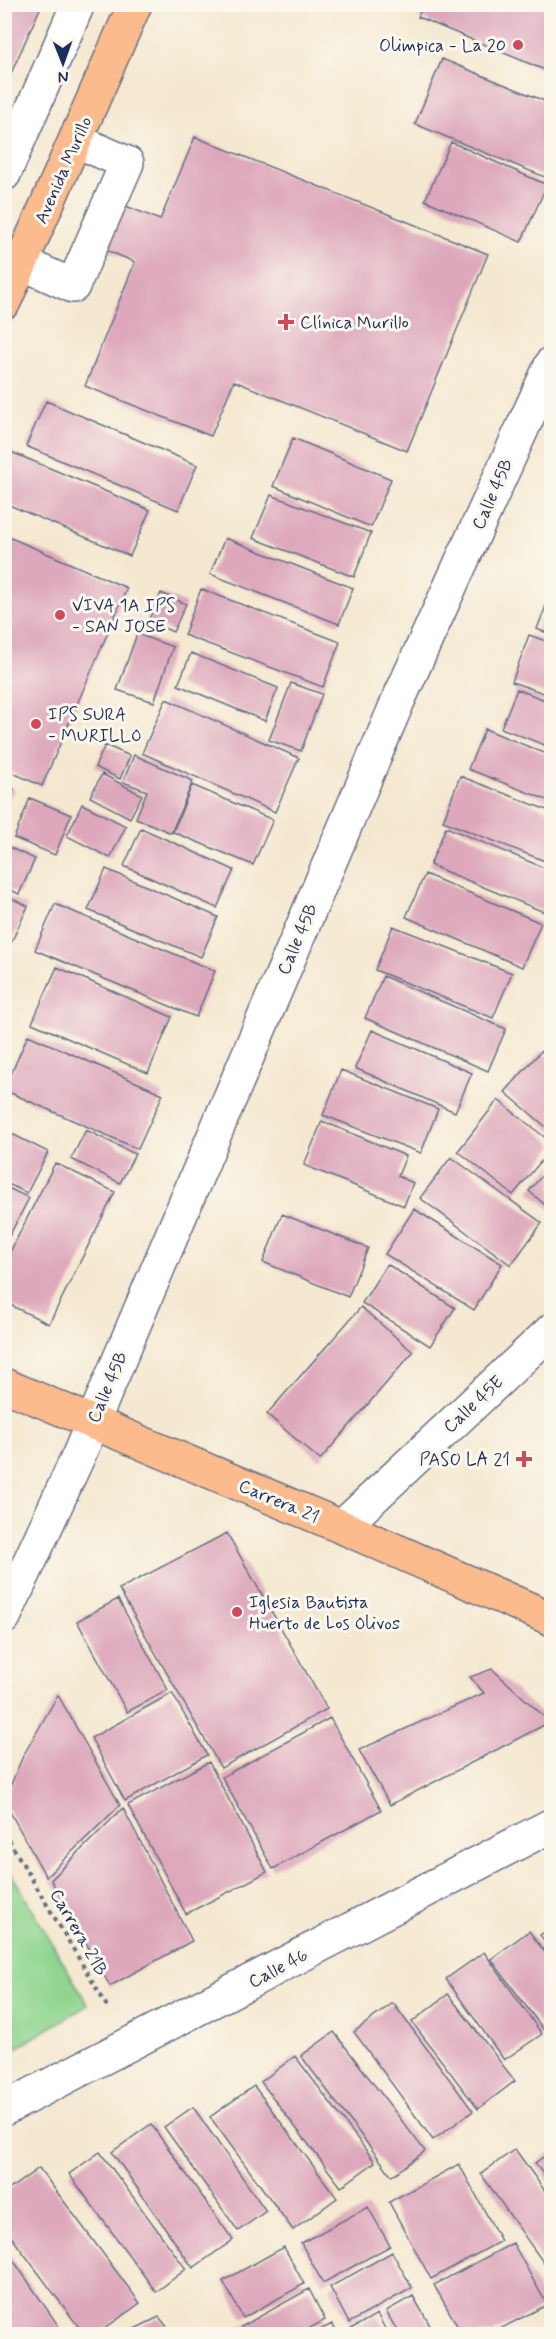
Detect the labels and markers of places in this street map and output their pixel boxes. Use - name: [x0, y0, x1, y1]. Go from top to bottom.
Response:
- place label: Olimpica - La 20: [379, 34, 506, 58]
- marker: Olimpica - La 20: [511, 38, 525, 52]
- place label: Clínica Murillo: [300, 311, 409, 335]
- marker: Clínica Murillo: [277, 313, 295, 331]
- place label: VIVA 1A IPS - SAN JOSE: [72, 594, 175, 639]
- marker: VIVA 1A IPS - SAN JOSE: [53, 608, 67, 622]
- place label: IPS SURA - MURILLO: [48, 703, 142, 748]
- marker: IPS SURA - MURILLO: [29, 717, 43, 731]
- place label: PASO LA 21: [420, 1448, 510, 1472]
- marker: PASO LA 21: [515, 1450, 533, 1468]
- place label: Iglesia Bautista Huerto de Los Olivos: [249, 1591, 400, 1636]
- marker: Iglesia Bautista Huerto de Los Olivos: [230, 1605, 244, 1619]

